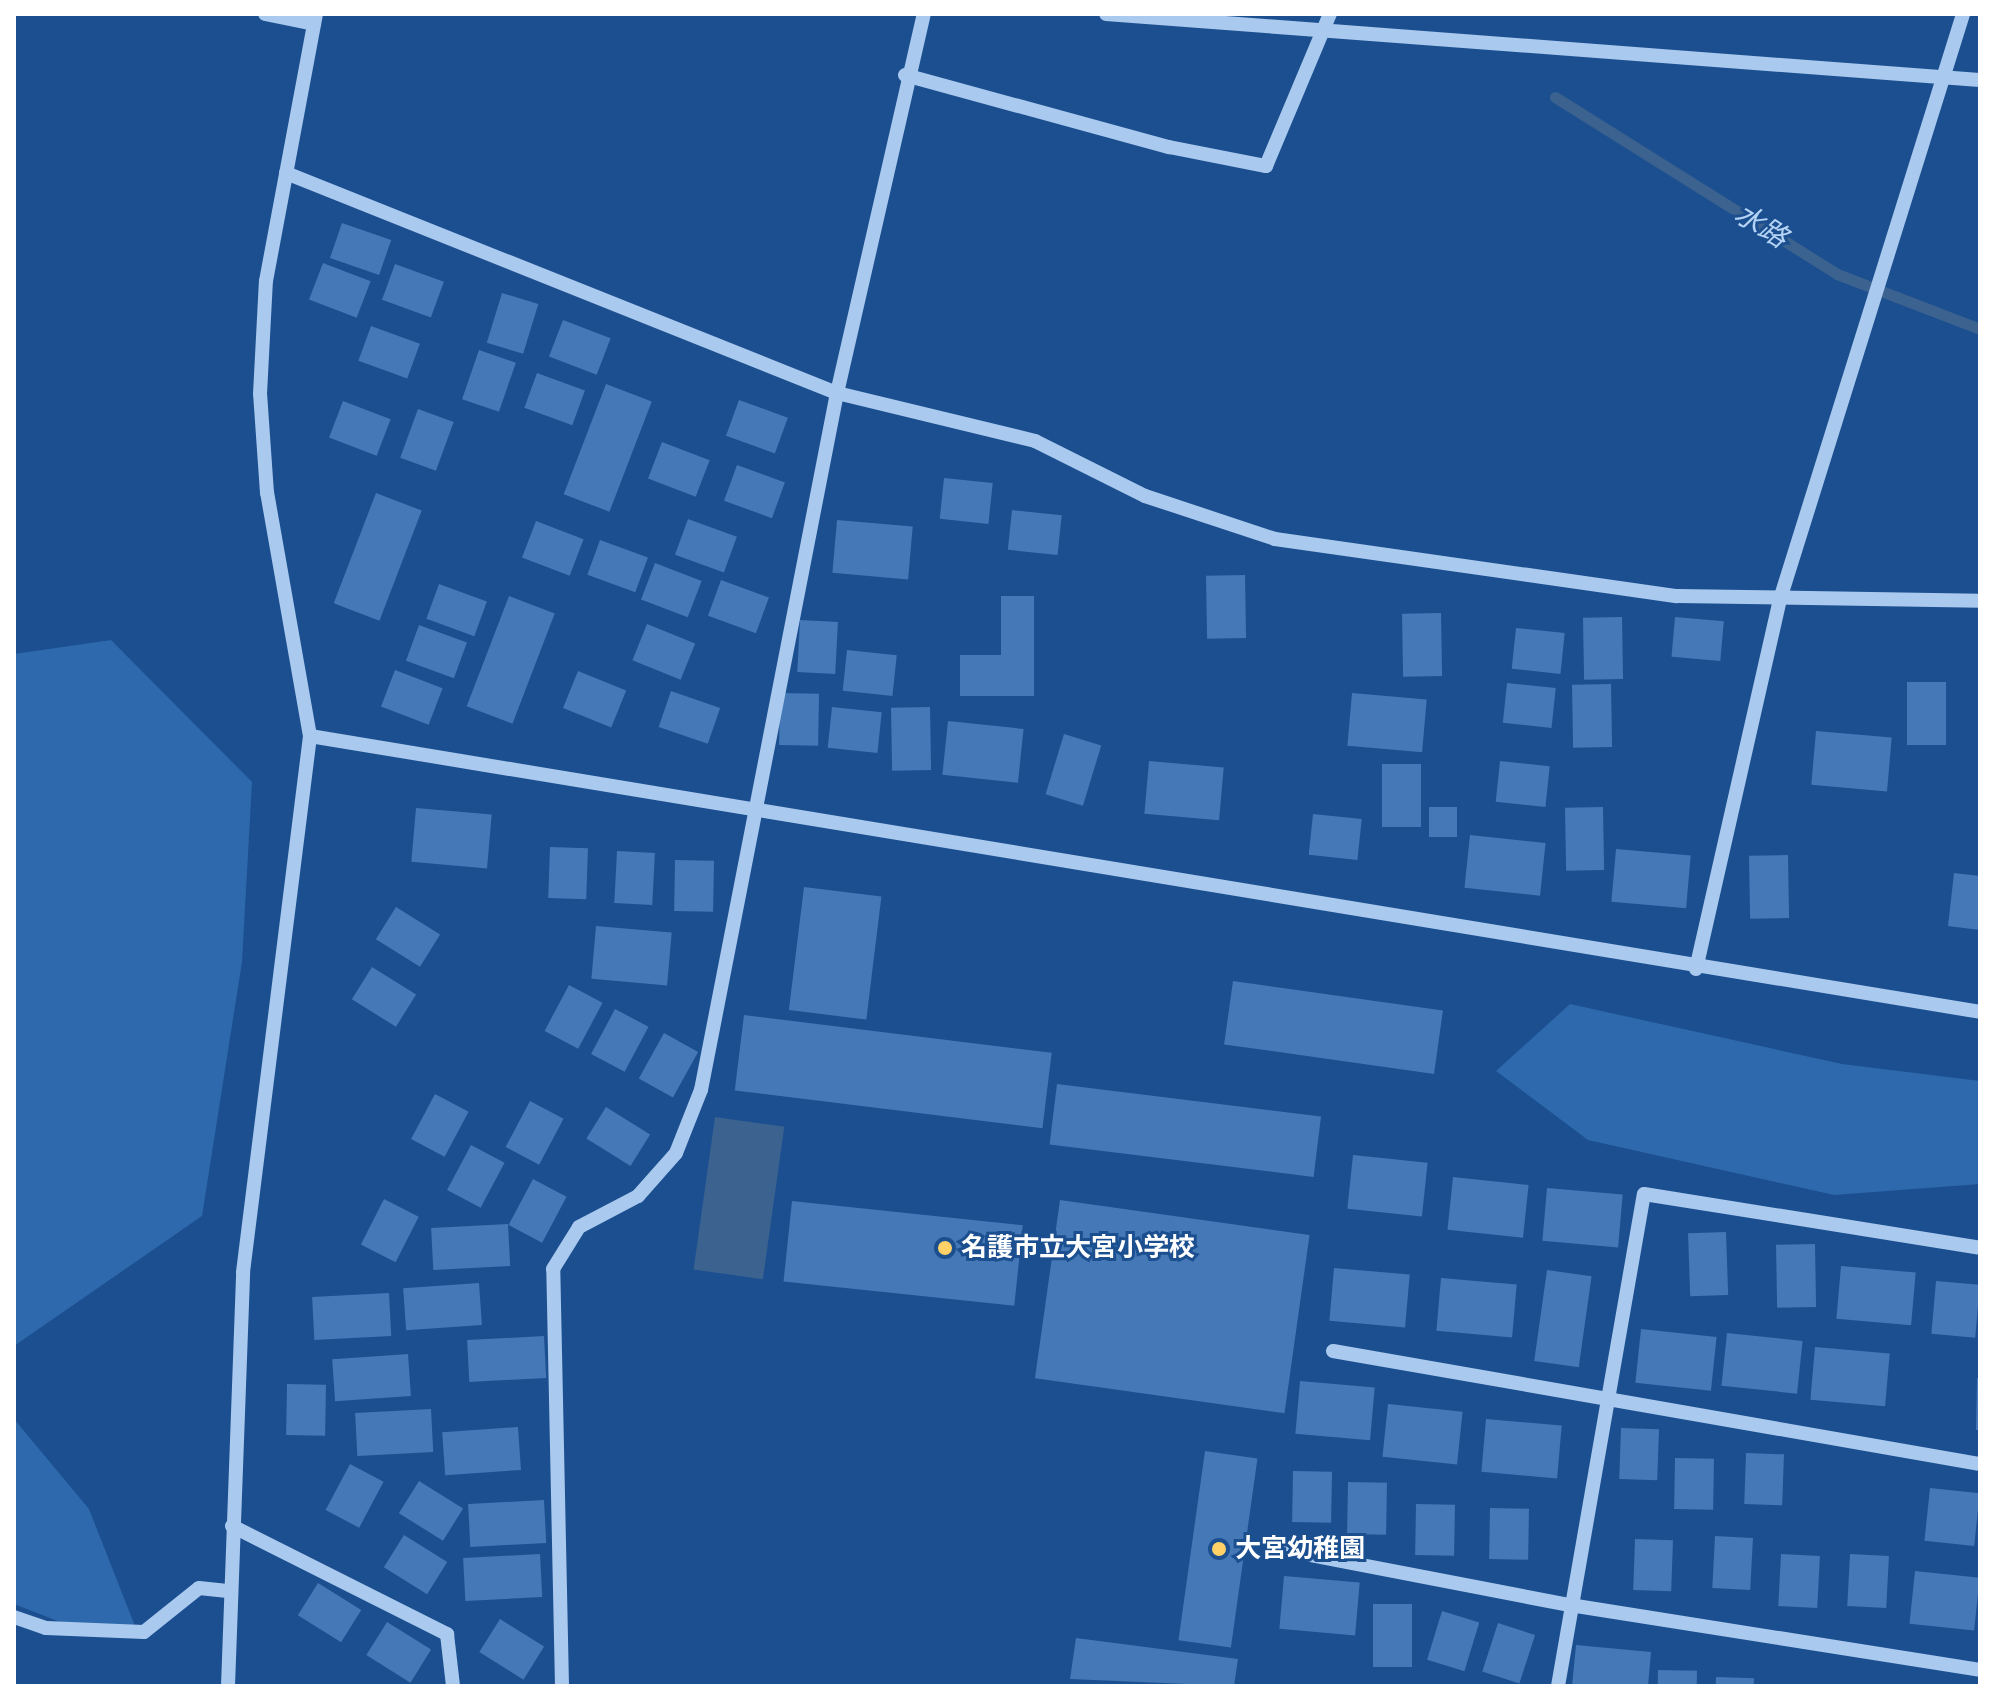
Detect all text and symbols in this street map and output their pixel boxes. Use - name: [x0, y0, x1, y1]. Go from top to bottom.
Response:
- water label: 水路: [1728, 197, 1794, 255]
- place label: 名護市立大宮小学校: [961, 1232, 1195, 1264]
- marker: 名護市立大宮小学校: [936, 1239, 954, 1257]
- place label: 大宮幼稚園: [1235, 1533, 1365, 1565]
- marker: 大宮幼稚園: [1210, 1540, 1228, 1558]

